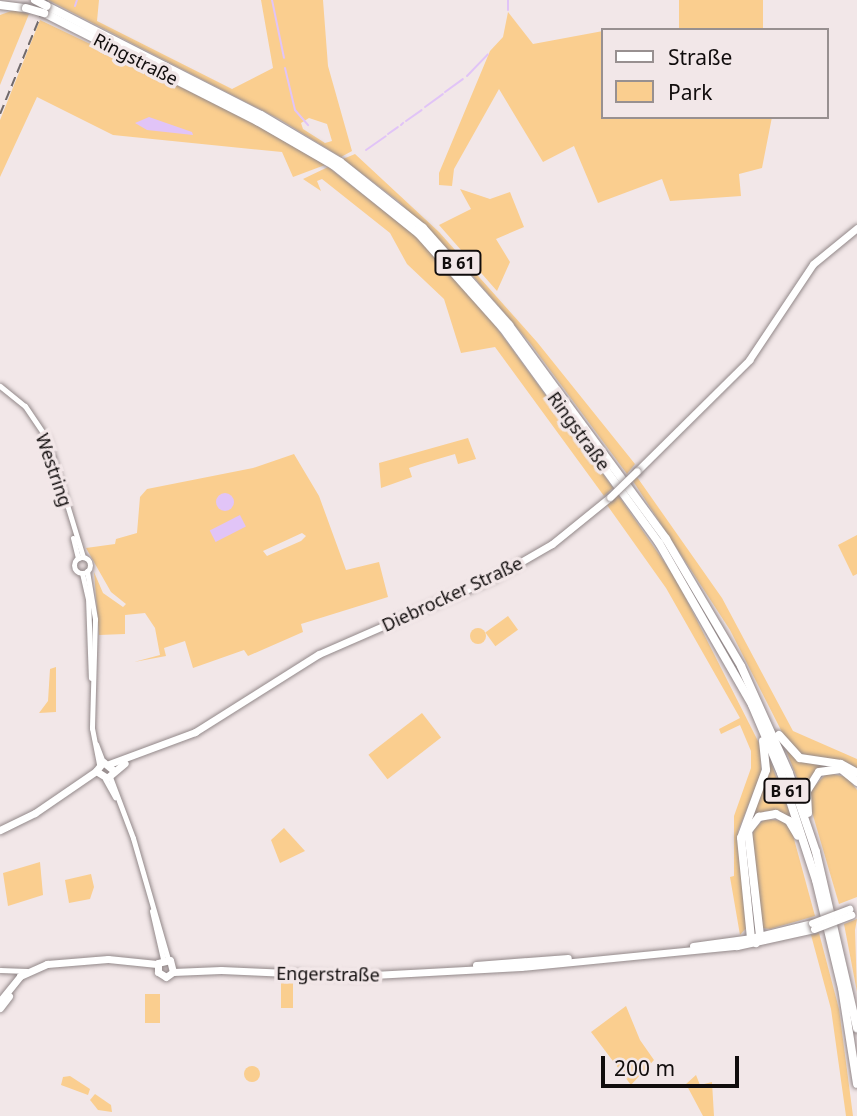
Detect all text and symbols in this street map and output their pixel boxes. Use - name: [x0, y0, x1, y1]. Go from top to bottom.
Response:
- legend: [602, 28, 829, 119]
- street label: Ringstraße: [90, 29, 182, 89]
- text: Straße: [668, 43, 732, 71]
- text: Park: [668, 78, 712, 106]
- road number: B 61: [434, 250, 482, 276]
- street label: Ringstraße: [543, 388, 615, 474]
- street label: Westring: [31, 431, 77, 509]
- street label: Diebrocker Straße: [378, 552, 526, 636]
- road number: B 61: [762, 778, 812, 804]
- street label: Engerstraße: [276, 962, 380, 986]
- scale bar: [605, 1042, 743, 1086]
- text: 200 m: [614, 1054, 675, 1082]

